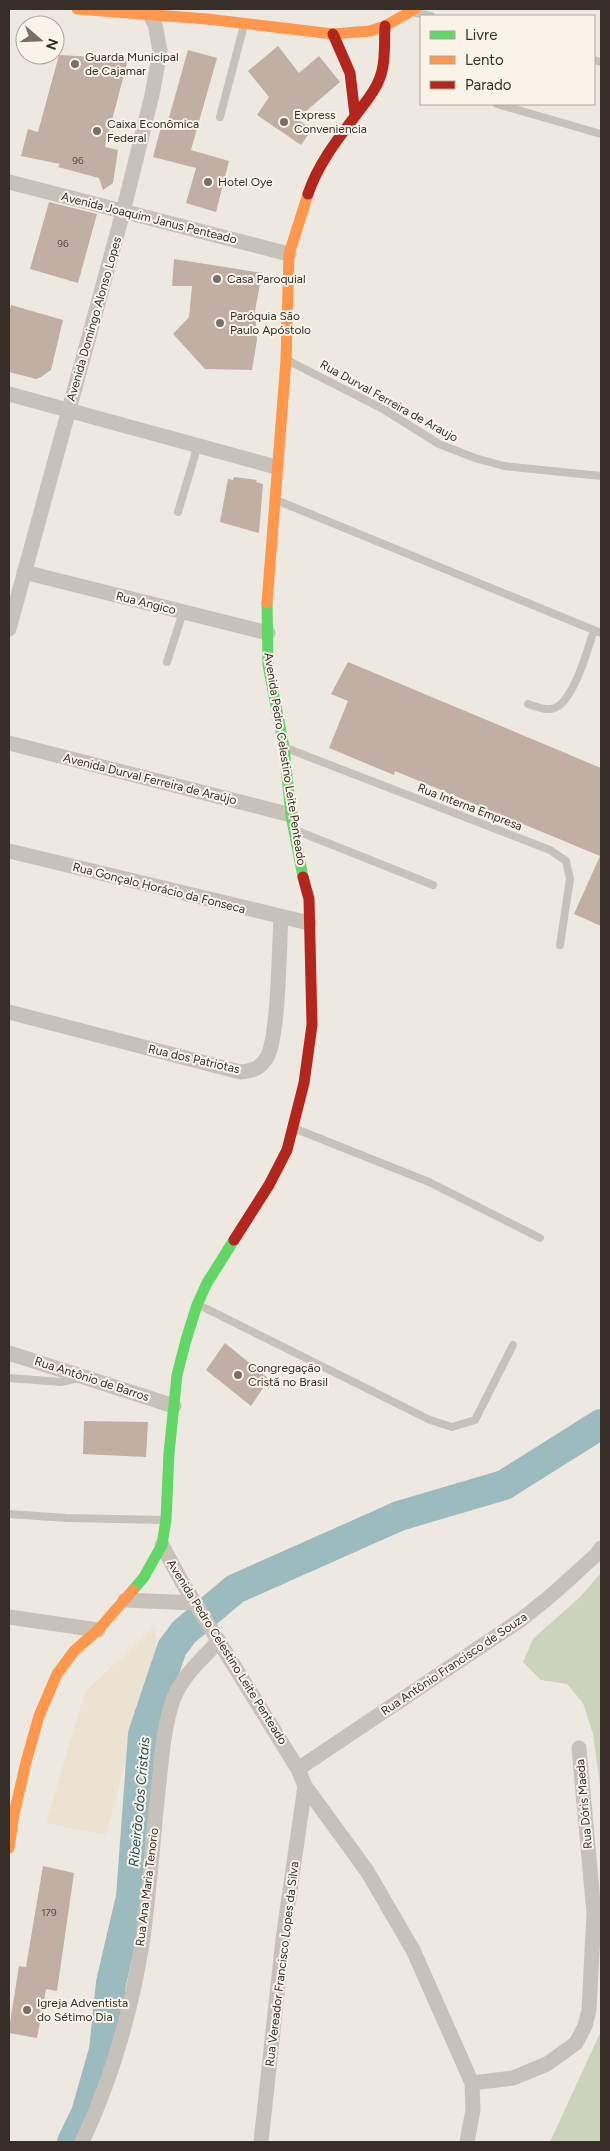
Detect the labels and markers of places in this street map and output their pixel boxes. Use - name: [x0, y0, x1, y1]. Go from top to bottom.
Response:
- place label: Guarda Municipal de Cajamar: [85, 50, 179, 78]
- marker: Guarda Municipal de Cajamar: [69, 58, 81, 70]
- place label: Express Conveniencia: [294, 108, 367, 136]
- marker: Express Conveniencia: [278, 116, 290, 128]
- place label: Caixa Econômica Federal: [107, 117, 199, 145]
- marker: Caixa Econômica Federal: [91, 125, 103, 137]
- place label: Hotel Oye: [218, 175, 273, 189]
- marker: Hotel Oye: [202, 176, 214, 188]
- place label: Casa Paroquial: [227, 272, 306, 286]
- marker: Casa Paroquial: [211, 273, 223, 285]
- place label: Paróquia São Paulo Apóstolo: [230, 309, 311, 337]
- marker: Paróquia São Paulo Apóstolo: [214, 317, 226, 329]
- place label: Congregação Cristã no Brasil: [248, 1361, 328, 1389]
- marker: Congregação Cristã no Brasil: [232, 1369, 244, 1381]
- place label: Igreja Adventista do Sétimo Dia: [37, 1996, 128, 2024]
- marker: Igreja Adventista do Sétimo Dia: [21, 2004, 33, 2016]

